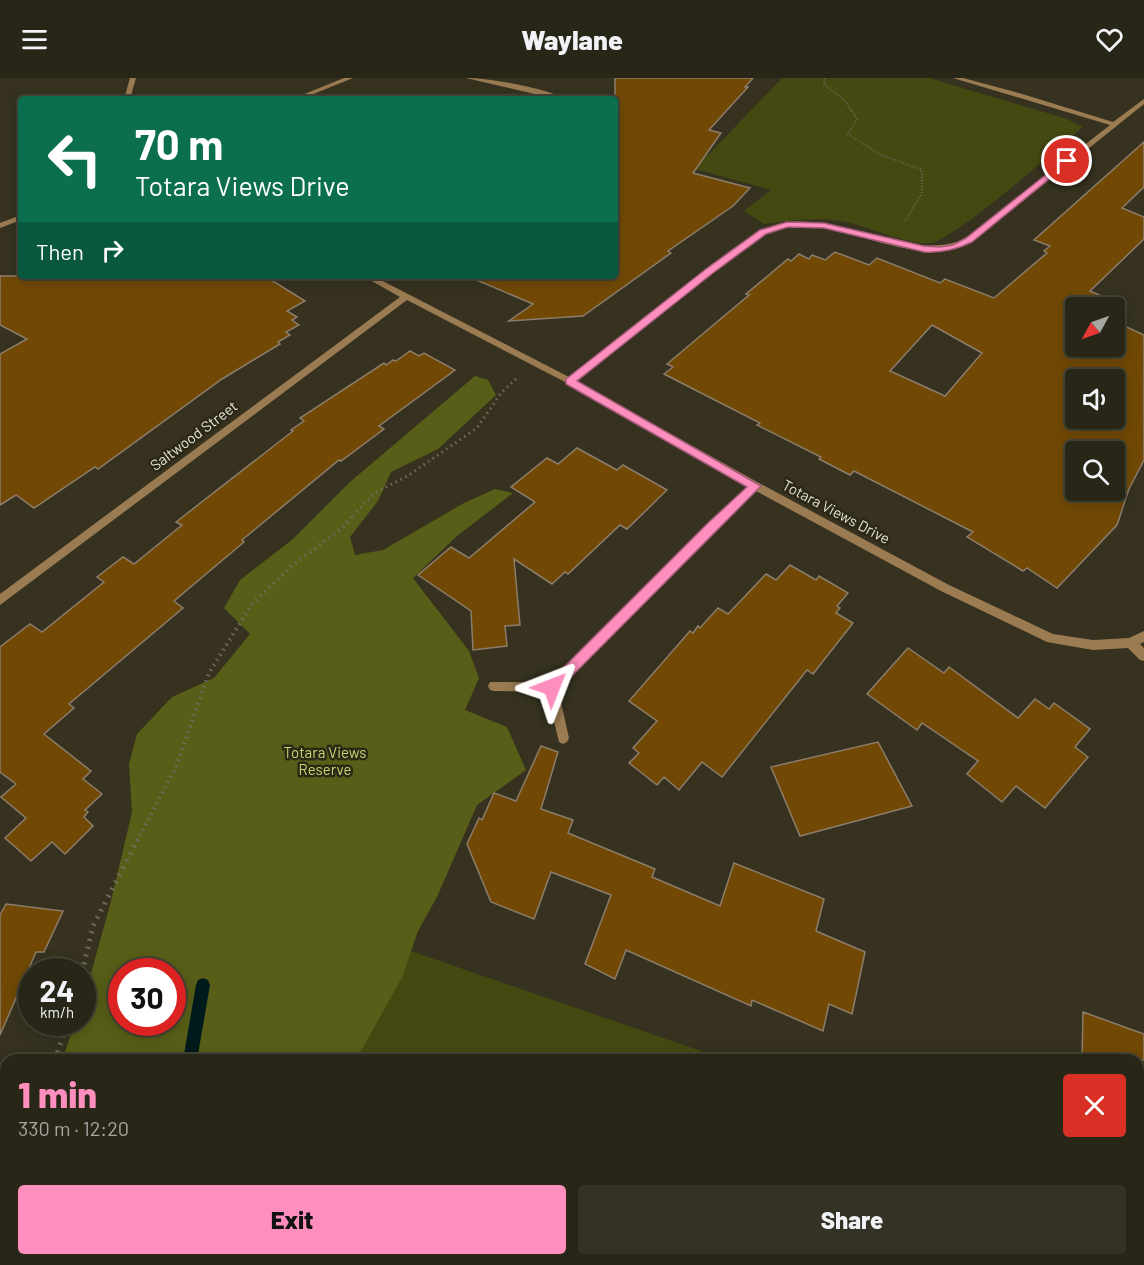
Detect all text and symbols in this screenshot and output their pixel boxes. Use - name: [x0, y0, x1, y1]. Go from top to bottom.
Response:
- icon: menu: [18, 23, 51, 56]
- text: Waylane: [521, 23, 623, 55]
- icon: heart: [1093, 23, 1126, 56]
- text: 70 m: [135, 118, 223, 168]
- icon: left: [36, 120, 114, 198]
- pin: [1041, 135, 1092, 186]
- icon: arrive: [1050, 144, 1083, 177]
- text: Totara Views Drive: [135, 169, 350, 201]
- icon: right: [96, 234, 129, 267]
- text: Then: [36, 238, 84, 264]
- north arrow: [1065, 297, 1125, 357]
- map controls: [1065, 297, 1125, 501]
- button: sound: [1065, 369, 1125, 429]
- street label: Saltwood Street: [146, 397, 240, 474]
- button: search: [1065, 441, 1125, 501]
- street label: Totara Views Drive: [780, 475, 893, 547]
- position arrow: [520, 655, 584, 719]
- park label: Totara Views Reserve: [284, 743, 366, 778]
- speed limit sign: 30: [108, 958, 186, 1036]
- text: 24: [40, 972, 74, 1008]
- text: km/h: [40, 1003, 74, 1021]
- text: 1 min: [18, 1072, 97, 1115]
- button: close: [1063, 1074, 1126, 1137]
- text: 330 m · 12:20: [18, 1116, 129, 1140]
- button: Exit: [18, 1185, 566, 1254]
- button: Share: [578, 1185, 1126, 1254]

